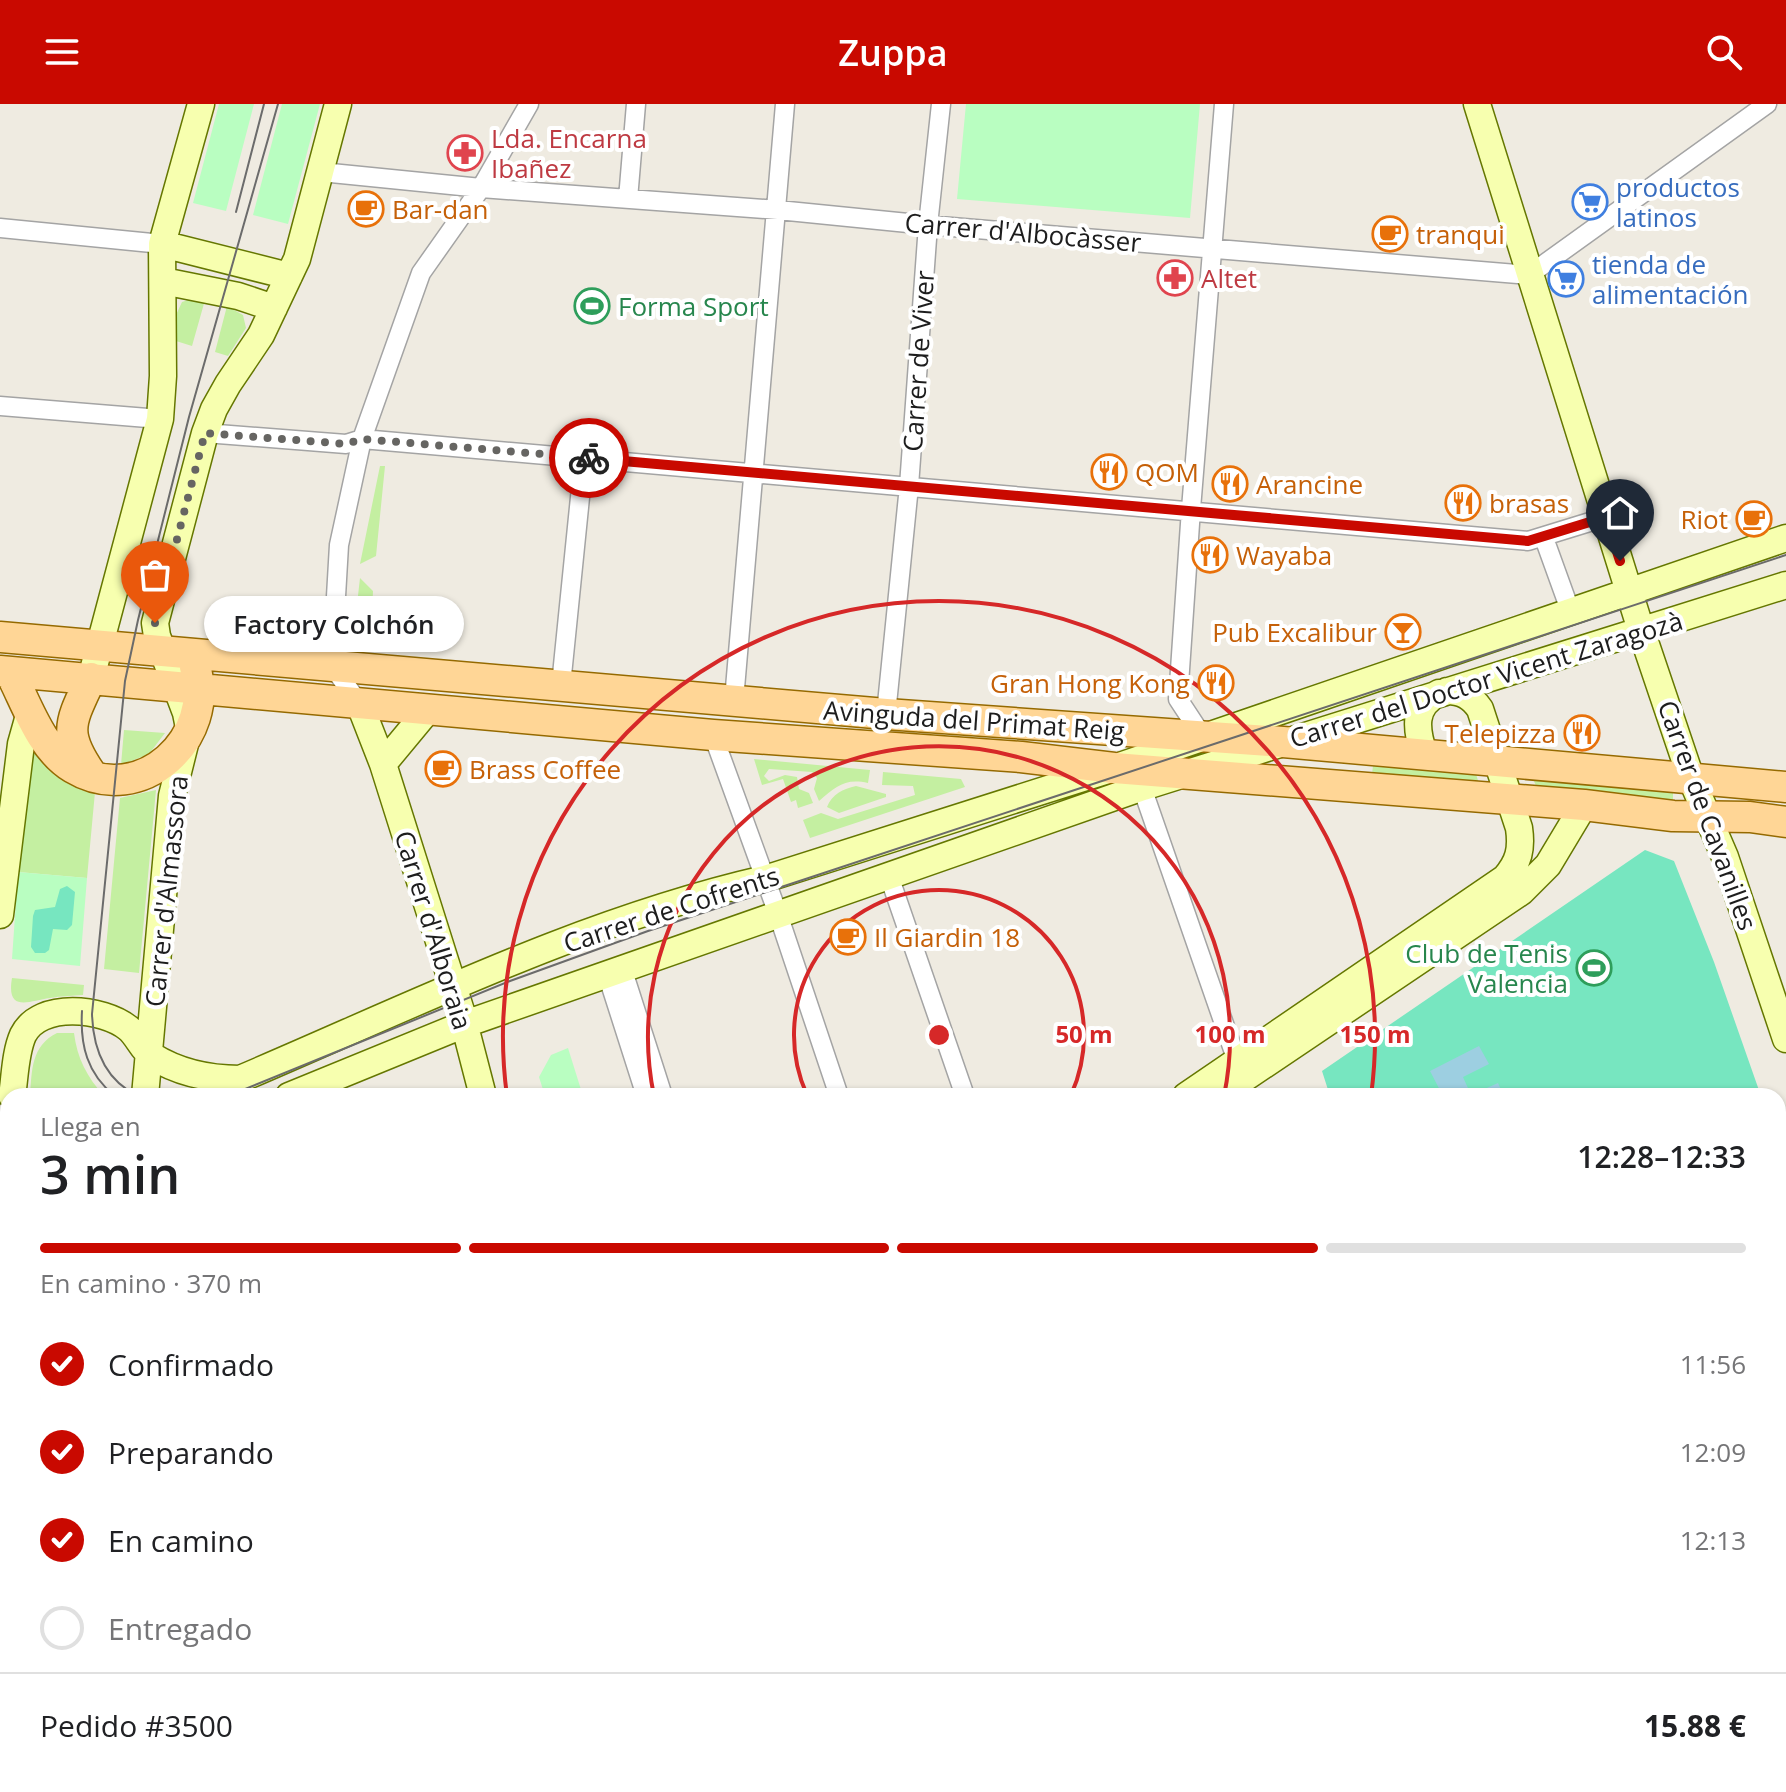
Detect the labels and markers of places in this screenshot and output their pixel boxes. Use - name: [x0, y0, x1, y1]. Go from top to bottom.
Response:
- place label: Lda. Encarna Ibañez: [491, 120, 647, 186]
- pharmacy icon: Lda. Encarna Ibañez: [446, 134, 484, 172]
- place label: productos latinos: [1616, 169, 1740, 235]
- supermarket icon: productos latinos: [1571, 183, 1609, 221]
- cafe icon: Bar-dan: [347, 190, 385, 228]
- place label: Bar-dan: [392, 191, 489, 227]
- cafe icon: tranqui: [1371, 215, 1409, 253]
- place label: tranqui: [1416, 216, 1505, 252]
- place label: tienda de alimentación: [1592, 246, 1749, 312]
- pharmacy icon: Altet: [1156, 259, 1194, 297]
- place label: Altet: [1201, 260, 1257, 296]
- supermarket icon: tienda de alimentación: [1547, 260, 1585, 298]
- sports icon: Forma Sport: [573, 287, 611, 325]
- place label: Forma Sport: [618, 288, 769, 324]
- restaurant icon: QOM: [1090, 453, 1128, 491]
- place label: QOM: [1135, 454, 1199, 490]
- restaurant icon: Arancine: [1211, 465, 1249, 503]
- place label: Arancine: [1256, 466, 1363, 502]
- pin: [1586, 479, 1654, 561]
- restaurant icon: brasas: [1444, 484, 1482, 522]
- place label: brasas: [1489, 485, 1569, 521]
- cafe icon: Riot: [1735, 500, 1773, 538]
- place label: Riot: [1680, 501, 1728, 537]
- restaurant icon: Wayaba: [1191, 536, 1229, 574]
- place label: Wayaba: [1236, 537, 1332, 573]
- pin: [121, 541, 189, 623]
- callout: Factory Colchón: [203, 595, 463, 651]
- bar icon: Pub Excalibur: [1384, 613, 1422, 651]
- place label: Pub Excalibur: [1212, 614, 1377, 650]
- restaurant icon: Gran Hong Kong: [1197, 664, 1235, 702]
- place label: Gran Hong Kong: [990, 665, 1190, 701]
- restaurant icon: Telepizza: [1563, 714, 1601, 752]
- place label: Telepizza: [1445, 715, 1556, 751]
- cafe icon: Brass Coffee: [424, 750, 462, 788]
- place label: Brass Coffee: [469, 751, 621, 787]
- cafe icon: Il Giardin 18: [829, 918, 867, 956]
- place label: Il Giardin 18: [874, 919, 1020, 955]
- place label: Club de Tenis Valencia: [1405, 935, 1568, 1001]
- sports icon: Club de Tenis Valencia: [1575, 949, 1613, 987]
- centre of rings: [925, 1021, 953, 1049]

